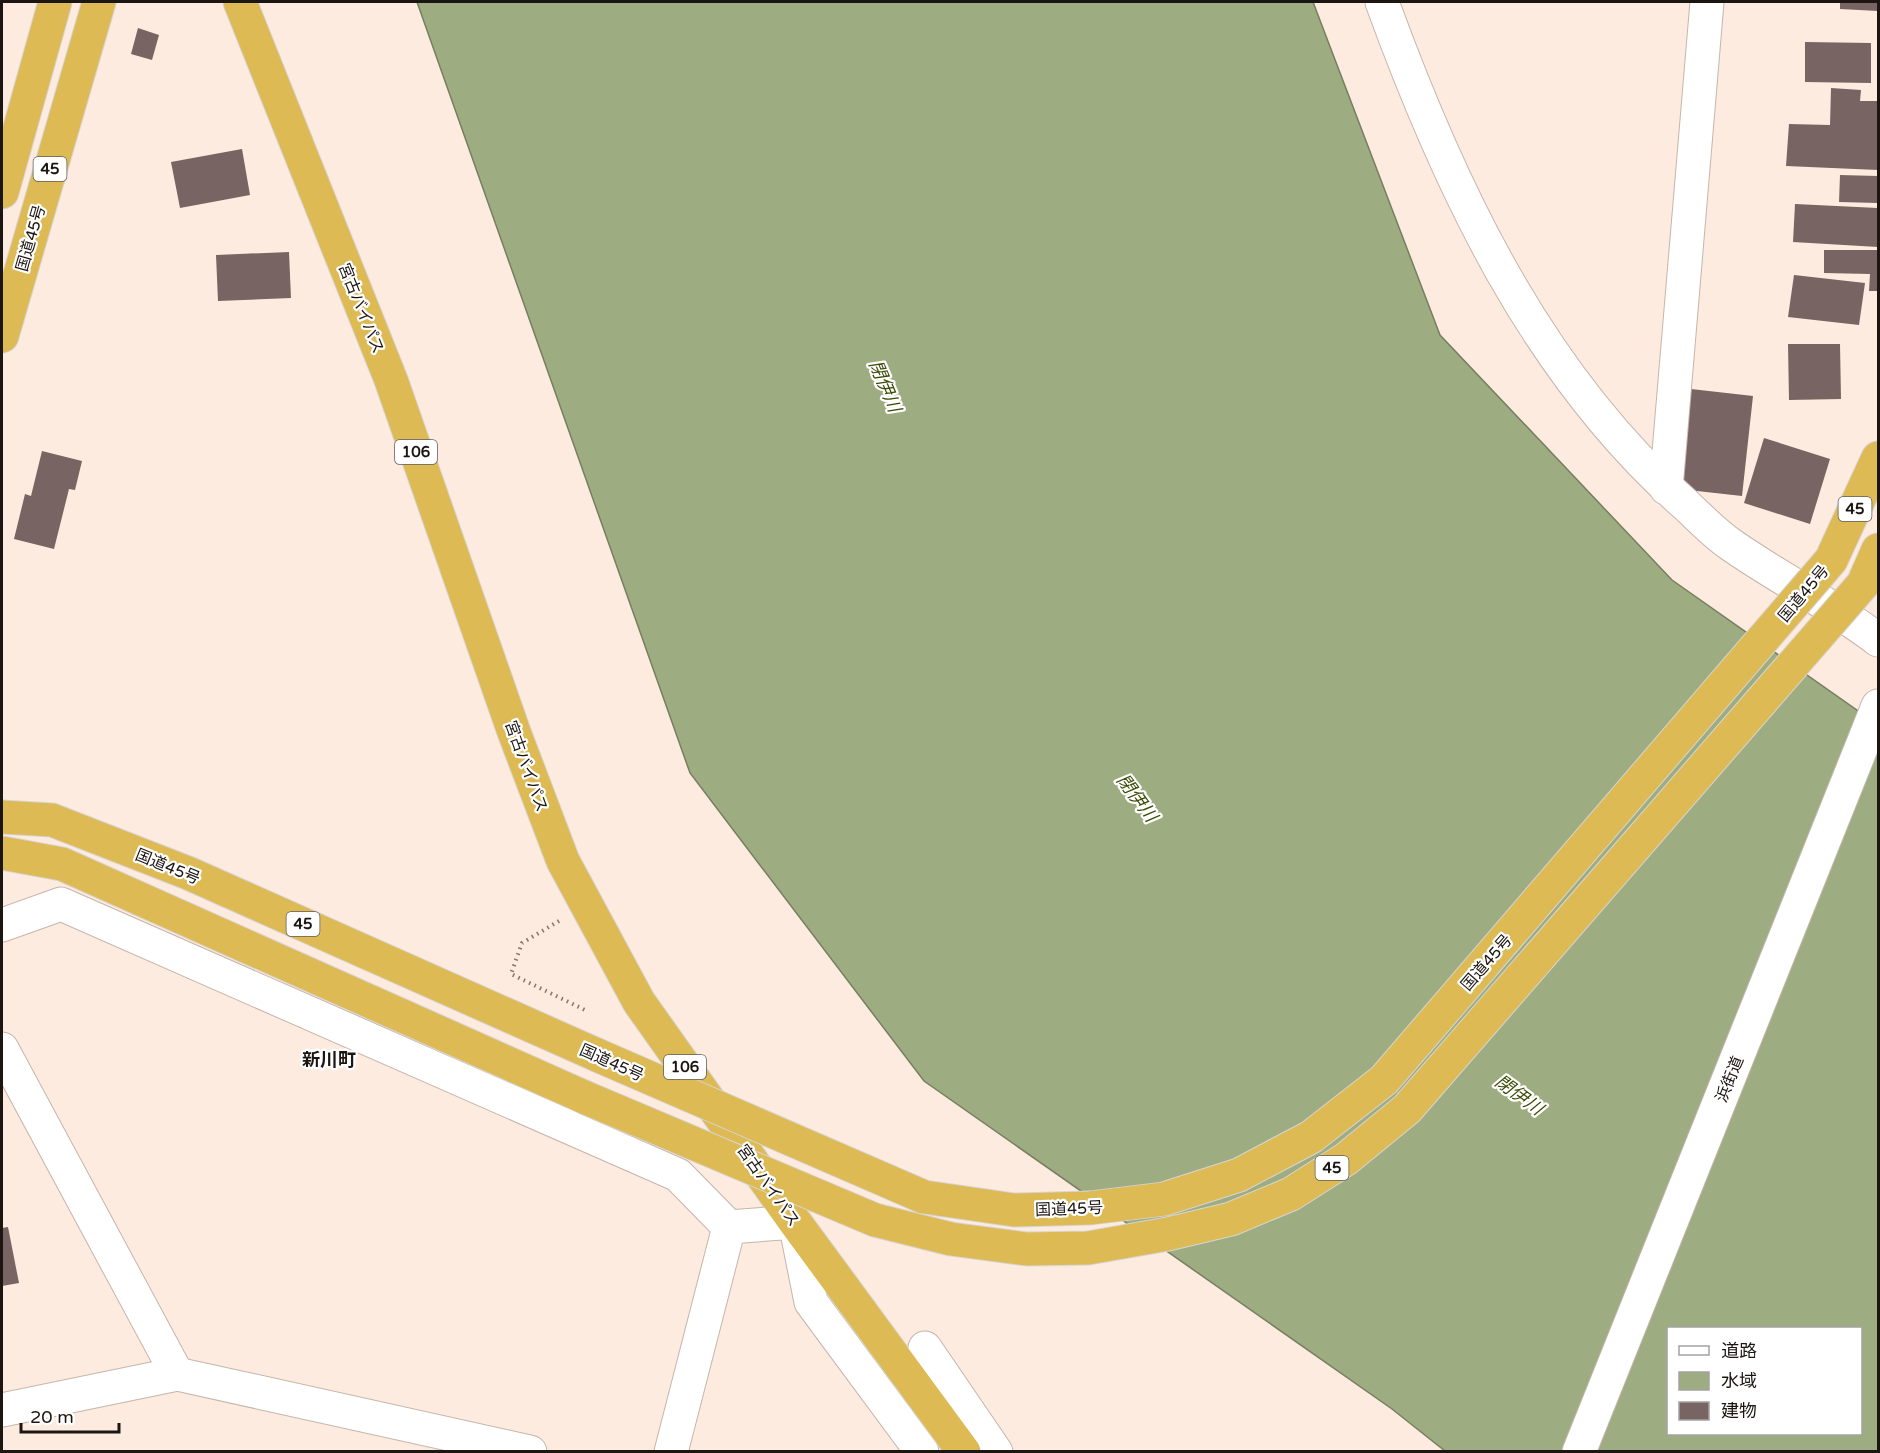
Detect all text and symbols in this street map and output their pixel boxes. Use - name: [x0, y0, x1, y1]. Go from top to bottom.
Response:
- road number: 45: [34, 157, 66, 181]
- street label: 国道45号: [12, 203, 50, 274]
- street label: 宮古バイパス: [334, 260, 388, 356]
- water label: 閉伊川: [864, 357, 906, 417]
- road number: 106: [395, 440, 437, 464]
- road number: 45: [1838, 497, 1872, 521]
- street label: 国道45号: [1774, 561, 1833, 626]
- street label: 宮古バイパス: [500, 718, 552, 815]
- water label: 閉伊川: [1112, 770, 1163, 828]
- street label: 国道45号: [132, 845, 203, 889]
- road number: 45: [286, 912, 320, 936]
- street label: 国道45号: [1457, 930, 1517, 995]
- street label: 国道45号: [576, 1040, 647, 1086]
- district label: 新川町: [302, 1049, 356, 1071]
- street label: 浜街道: [1712, 1053, 1748, 1105]
- road number: 106: [664, 1055, 706, 1079]
- water label: 閉伊川: [1491, 1070, 1549, 1121]
- street label: 宮古バイパス: [733, 1141, 804, 1231]
- road number: 45: [1316, 1156, 1348, 1180]
- street label: 国道45号: [1035, 1198, 1103, 1220]
- legend: [1667, 1327, 1862, 1435]
- text: 道路: [1721, 1340, 1757, 1362]
- text: 水域: [1721, 1370, 1757, 1392]
- scale bar: [21, 1396, 118, 1434]
- text: 建物: [1721, 1400, 1757, 1422]
- text: 20 m: [30, 1406, 74, 1428]

